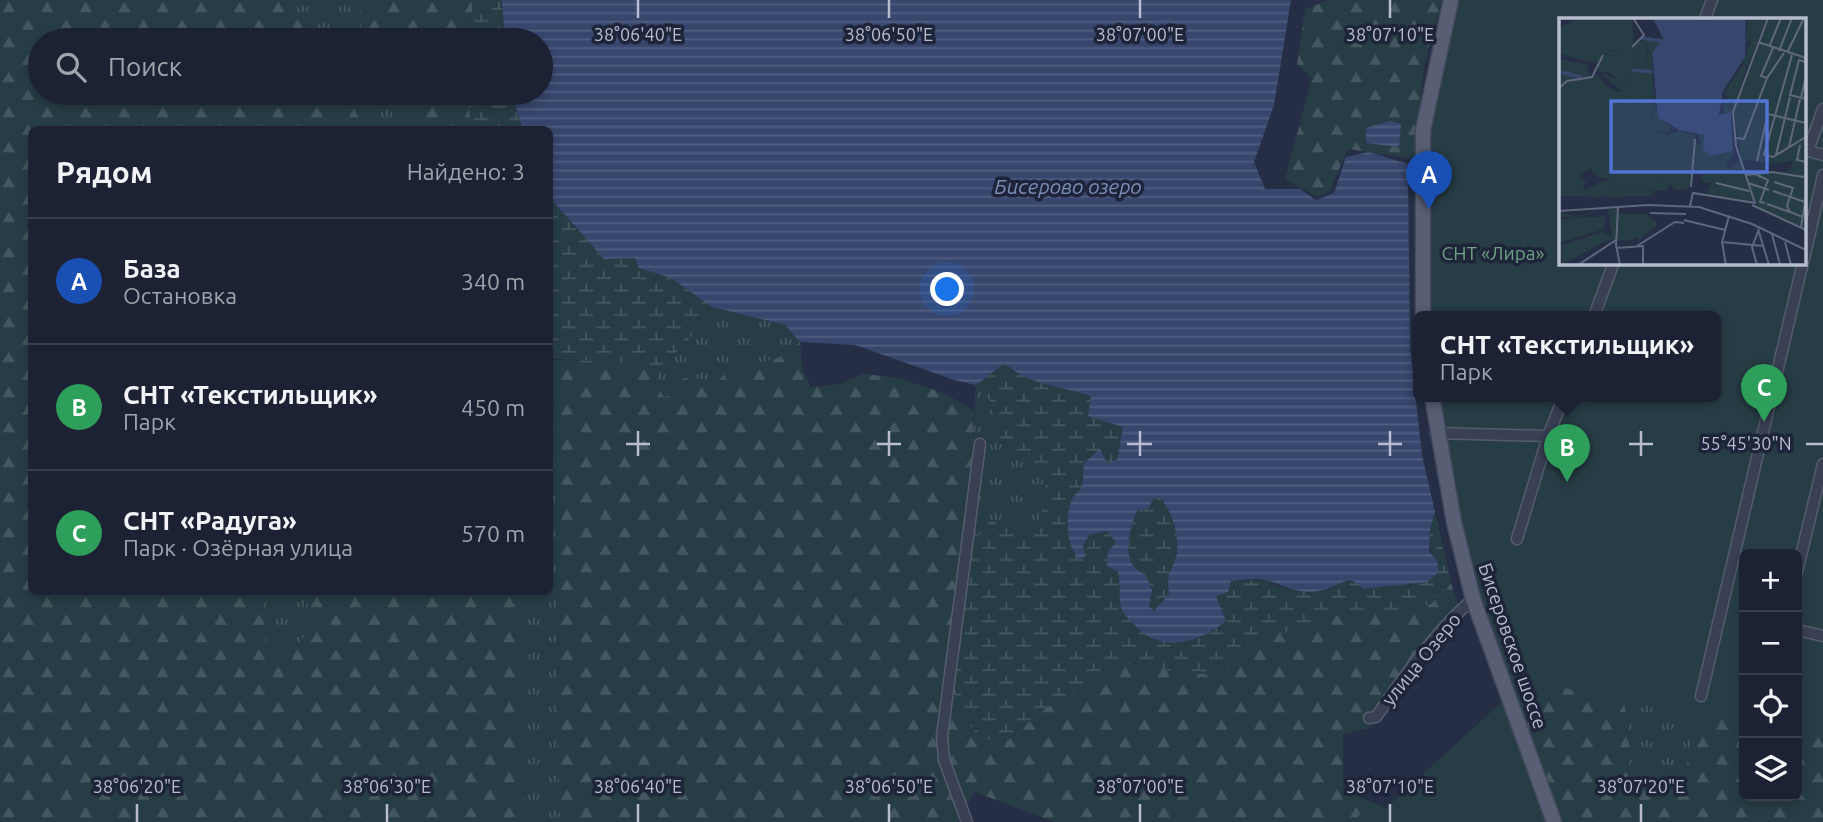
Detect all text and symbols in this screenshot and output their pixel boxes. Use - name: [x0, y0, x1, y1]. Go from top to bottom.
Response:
- inset map: [1559, 18, 1806, 264]
- text: 38°06'40"E: [594, 24, 682, 44]
- text: 38°06'50"E: [845, 24, 933, 44]
- text: 38°07'00"E: [1096, 24, 1184, 44]
- text: 38°07'10"E: [1346, 24, 1434, 44]
- search box: [28, 28, 553, 105]
- icon: search: [52, 48, 90, 86]
- text: Поиск: [108, 52, 182, 81]
- pin: A: [1406, 151, 1452, 209]
- text: Рядом: [56, 155, 152, 189]
- text: Найдено: 3: [407, 159, 525, 184]
- water label: Бисерово озеро: [994, 174, 1142, 198]
- park label: СНТ «Лира»: [1442, 242, 1545, 264]
- text: База: [123, 254, 181, 283]
- text: A: [71, 269, 87, 294]
- text: 340 m: [461, 269, 525, 294]
- your location: [930, 272, 964, 306]
- text: Остановка: [123, 283, 237, 308]
- popup: [1413, 311, 1721, 402]
- text: СНТ «Текстильщик»: [1440, 330, 1694, 359]
- text: Парк: [1440, 359, 1493, 384]
- pin: C: [1741, 364, 1787, 422]
- text: СНТ «Текстильщик»: [123, 380, 377, 409]
- text: B: [71, 395, 87, 420]
- text: 450 m: [461, 395, 525, 420]
- text: Парк: [123, 409, 176, 434]
- pin: B: [1544, 424, 1590, 482]
- text: 55°45'30"N: [1700, 433, 1792, 453]
- text: СНТ «Радуга»: [123, 506, 297, 535]
- text: C: [72, 521, 86, 546]
- text: 570 m: [461, 521, 525, 546]
- text: Парк · Озёрная улица: [123, 535, 353, 560]
- map controls: [1739, 549, 1802, 801]
- button: +: [1739, 549, 1802, 612]
- street label: Бисеровское шоссе: [1474, 560, 1552, 732]
- street label: улица Озеро: [1377, 608, 1465, 710]
- button: −: [1739, 612, 1802, 675]
- button: locate: [1739, 675, 1802, 738]
- button: layers: [1739, 738, 1802, 801]
- text: 38°06'20"E: [93, 776, 181, 796]
- text: 38°06'30"E: [343, 776, 431, 796]
- text: 38°06'40"E: [594, 776, 682, 796]
- text: 38°06'50"E: [845, 776, 933, 796]
- text: 38°07'00"E: [1096, 776, 1184, 796]
- text: 38°07'10"E: [1346, 776, 1434, 796]
- text: 38°07'20"E: [1597, 776, 1685, 796]

